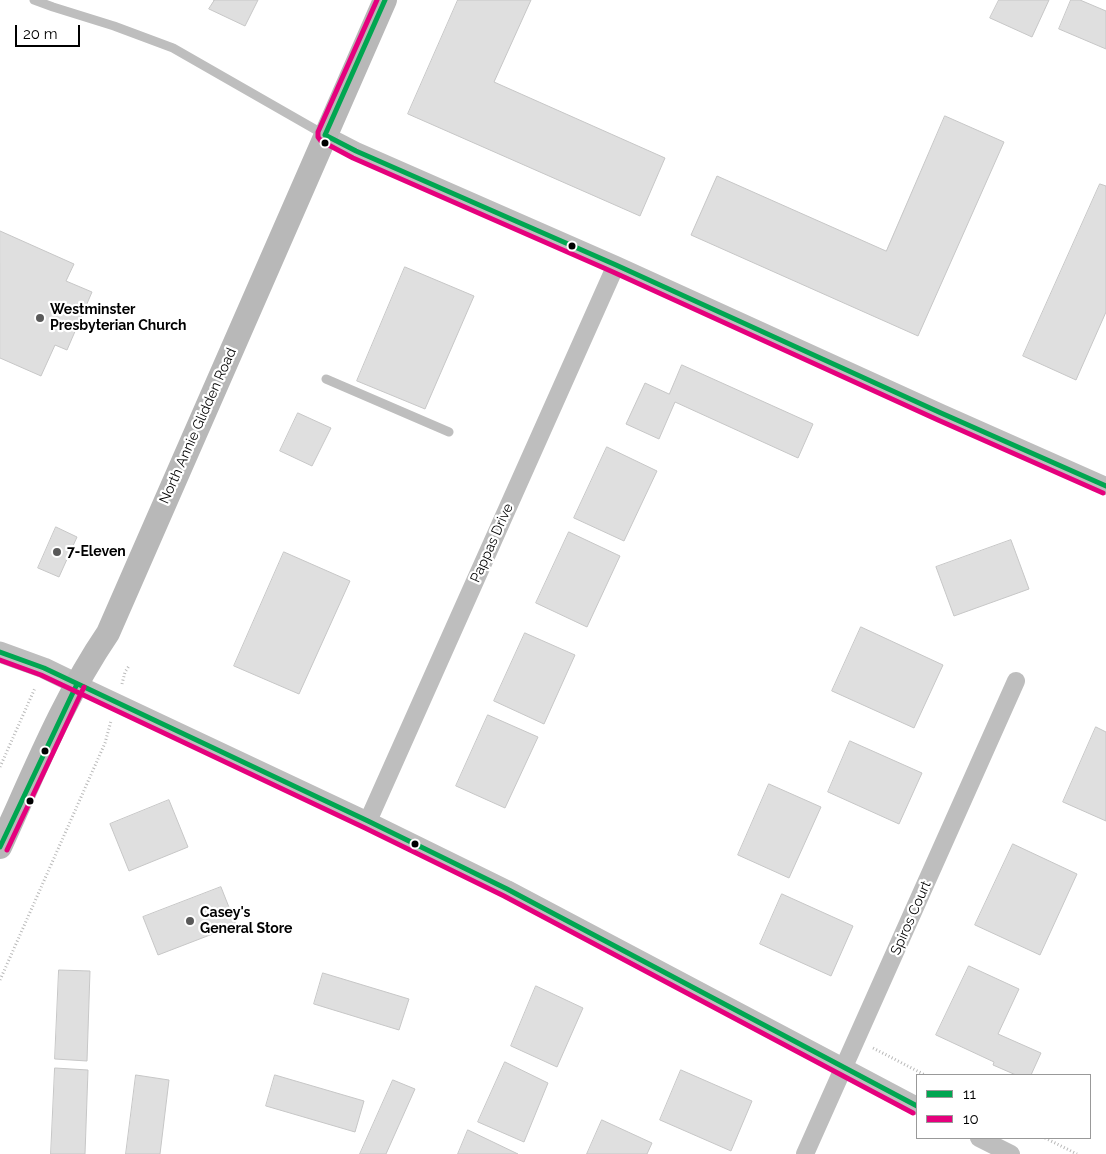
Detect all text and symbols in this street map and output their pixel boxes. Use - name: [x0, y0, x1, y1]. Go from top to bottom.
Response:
- scale bar: [18, 15, 82, 47]
- text: 20 m: [23, 25, 58, 43]
- unlabelled marker: [320, 138, 330, 148]
- unlabelled marker: [567, 241, 577, 251]
- place label: Westminster Presbyterian Church: [50, 302, 187, 334]
- marker: Westminster Presbyterian Church: [34, 312, 46, 324]
- street label: North Annie Glidden Road: [156, 345, 240, 507]
- street label: Pappas Drive: [467, 501, 517, 585]
- place label: 7-Eleven: [67, 544, 126, 560]
- marker: 7-Eleven: [51, 546, 63, 558]
- unlabelled marker: [40, 746, 50, 756]
- unlabelled marker: [25, 796, 35, 806]
- unlabelled marker: [410, 839, 420, 849]
- street label: Spiros Court: [887, 878, 935, 958]
- place label: Casey's General Store: [200, 905, 292, 938]
- marker: Casey's General Store: [184, 915, 196, 927]
- legend: [916, 1074, 1091, 1139]
- text: 11: [963, 1085, 976, 1103]
- text: 10: [963, 1110, 979, 1128]

